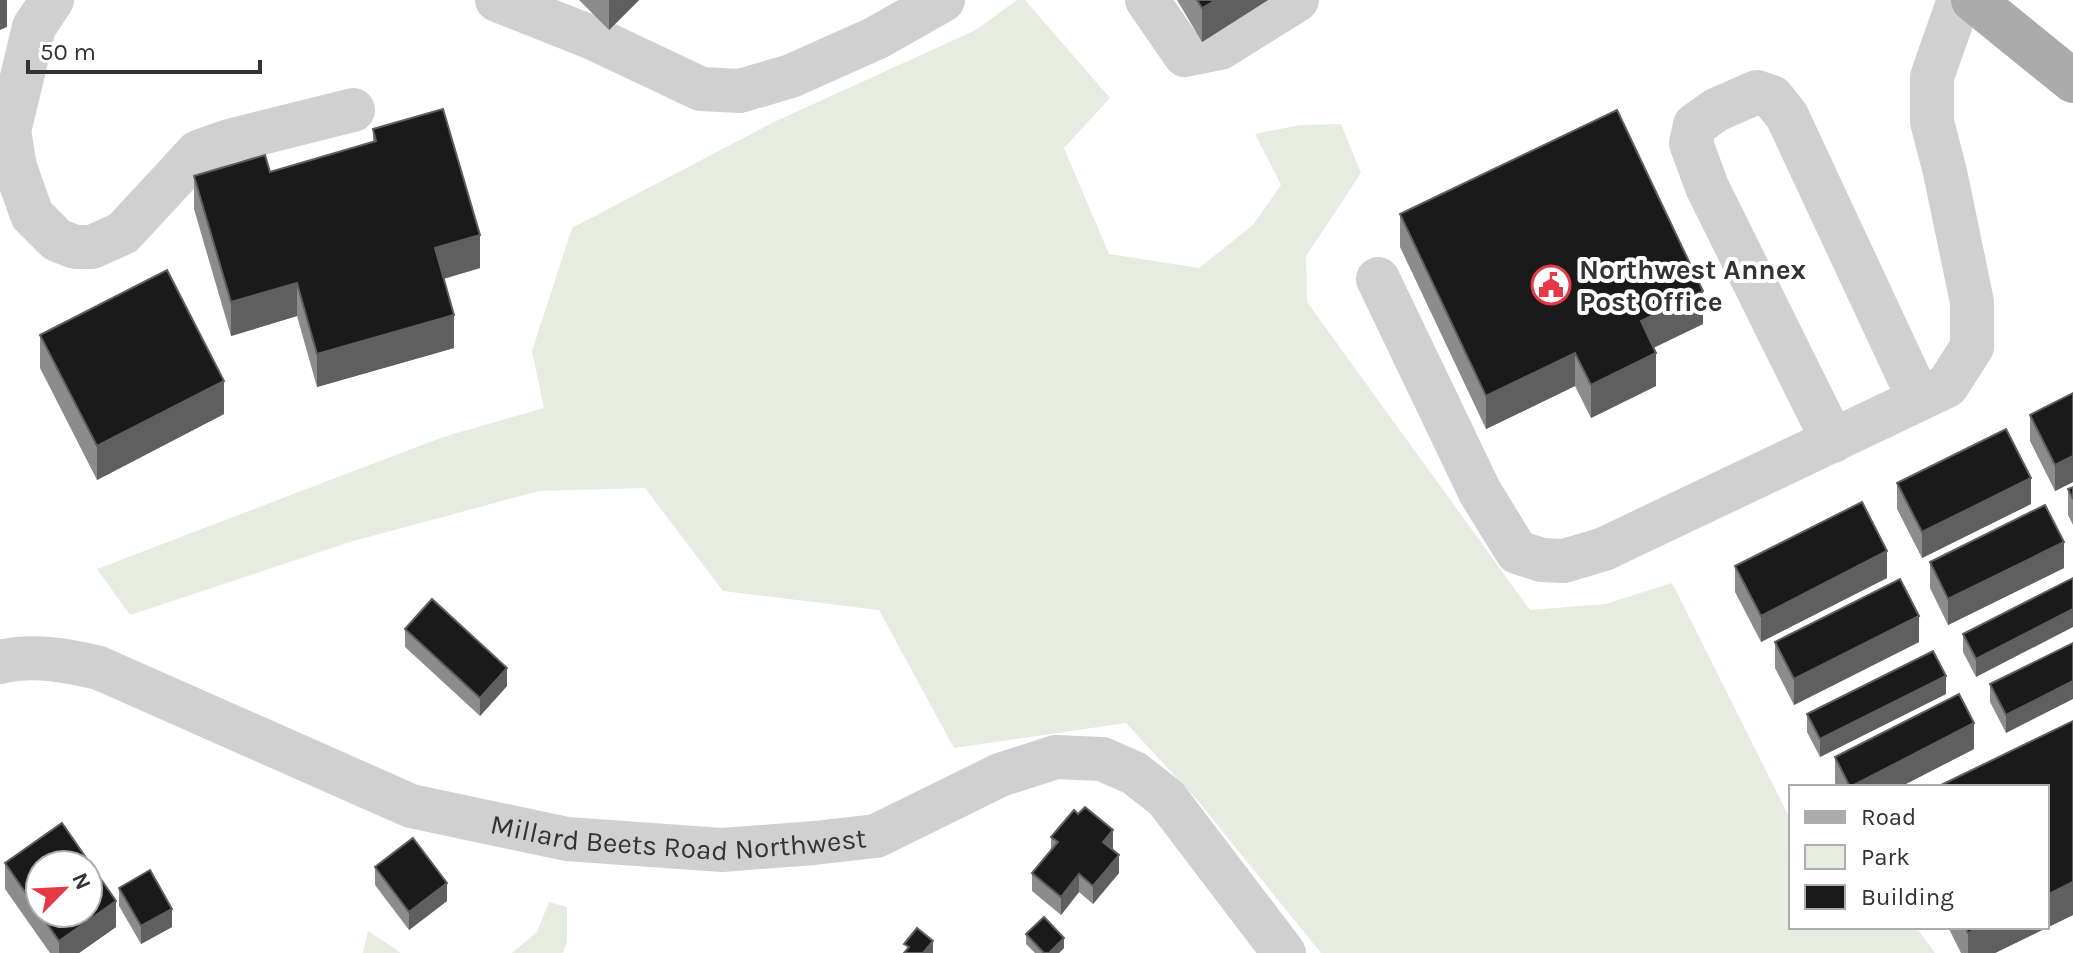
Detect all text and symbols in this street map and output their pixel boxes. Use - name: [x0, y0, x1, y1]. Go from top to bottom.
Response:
- scale bar: [28, 24, 260, 74]
- text: 50 m: [40, 38, 96, 66]
- place label: Northwest Annex Post Office: [1579, 253, 1807, 318]
- public building icon: Northwest Annex Post Office: [1530, 264, 1572, 306]
- legend: [1789, 785, 2049, 929]
- text: Road: [1861, 803, 1916, 831]
- street label: Millard Beets Road Northwest: [488, 807, 868, 867]
- text: Park: [1861, 843, 1910, 871]
- north arrow: [24, 849, 104, 929]
- text: N: [66, 869, 96, 894]
- text: Building: [1861, 883, 1954, 911]

